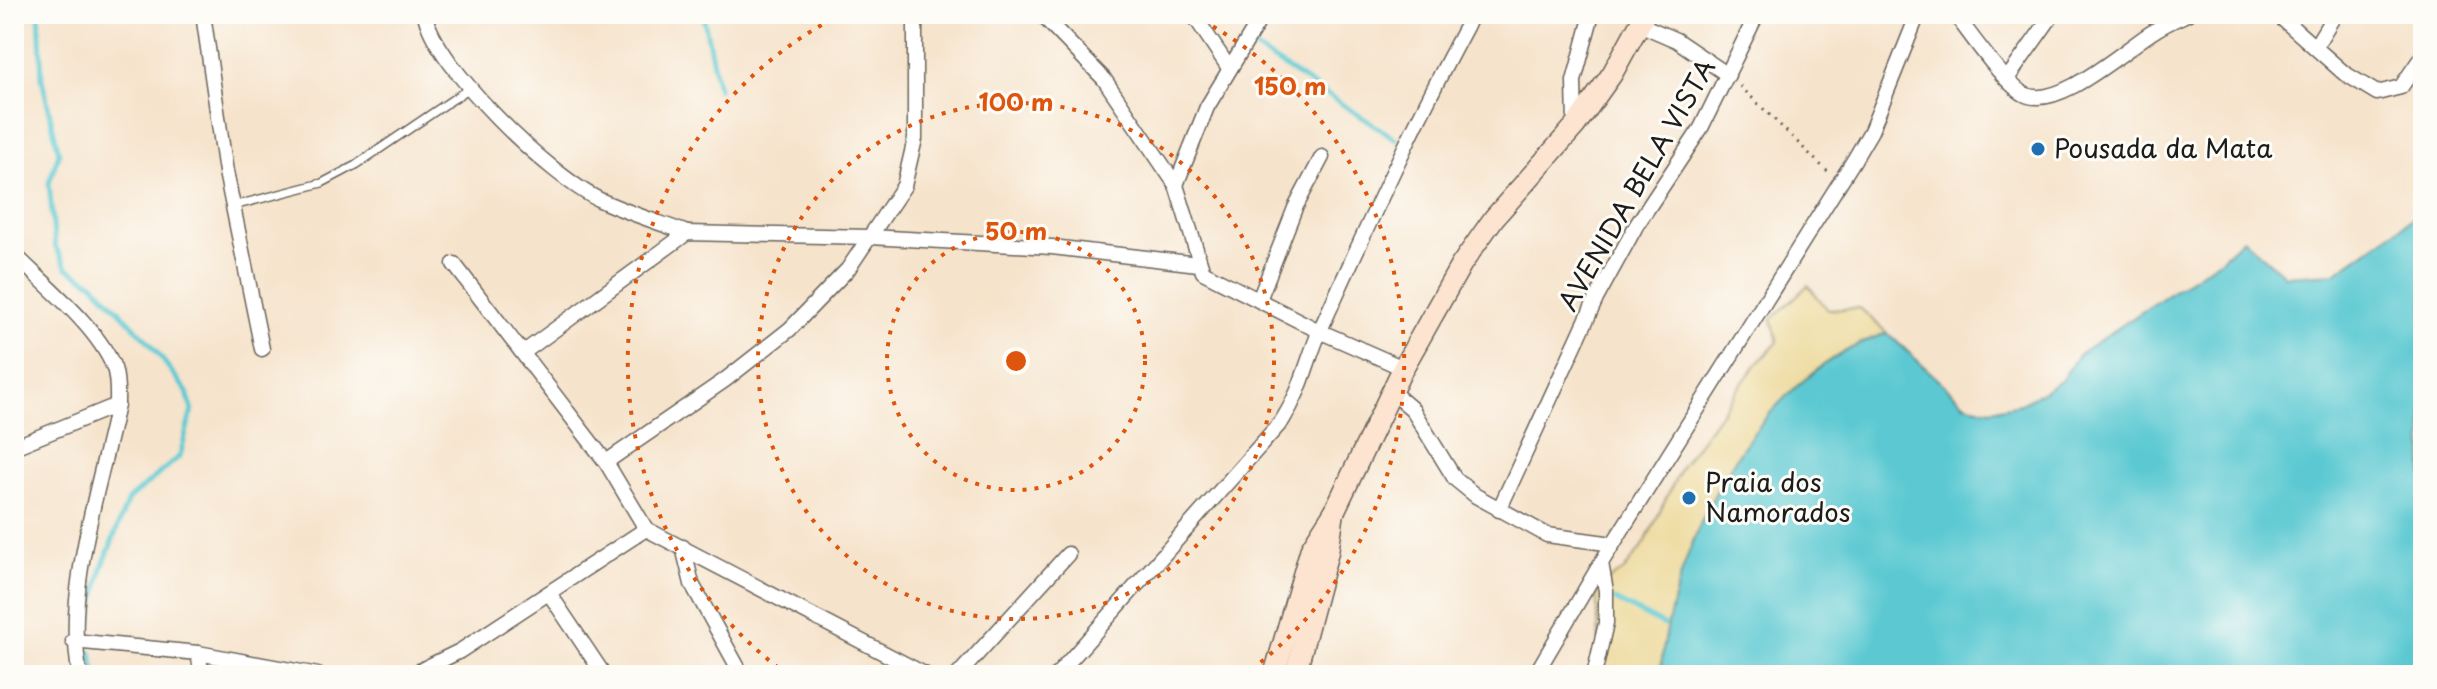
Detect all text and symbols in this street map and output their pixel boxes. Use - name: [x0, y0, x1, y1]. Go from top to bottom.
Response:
- street label: AVENIDA BELA VISTA: [1548, 51, 1724, 317]
- text: 150 m: [1254, 67, 1326, 103]
- text: 100 m: [979, 83, 1053, 119]
- place label: Pousada da Mata: [2054, 128, 2273, 167]
- marker: Pousada da Mata: [2029, 140, 2047, 158]
- text: 50 m: [985, 212, 1047, 248]
- centre of rings: [1002, 347, 1030, 375]
- place label: Praia dos Namorados: [1705, 462, 1851, 531]
- marker: Praia dos Namorados: [1680, 489, 1698, 507]

